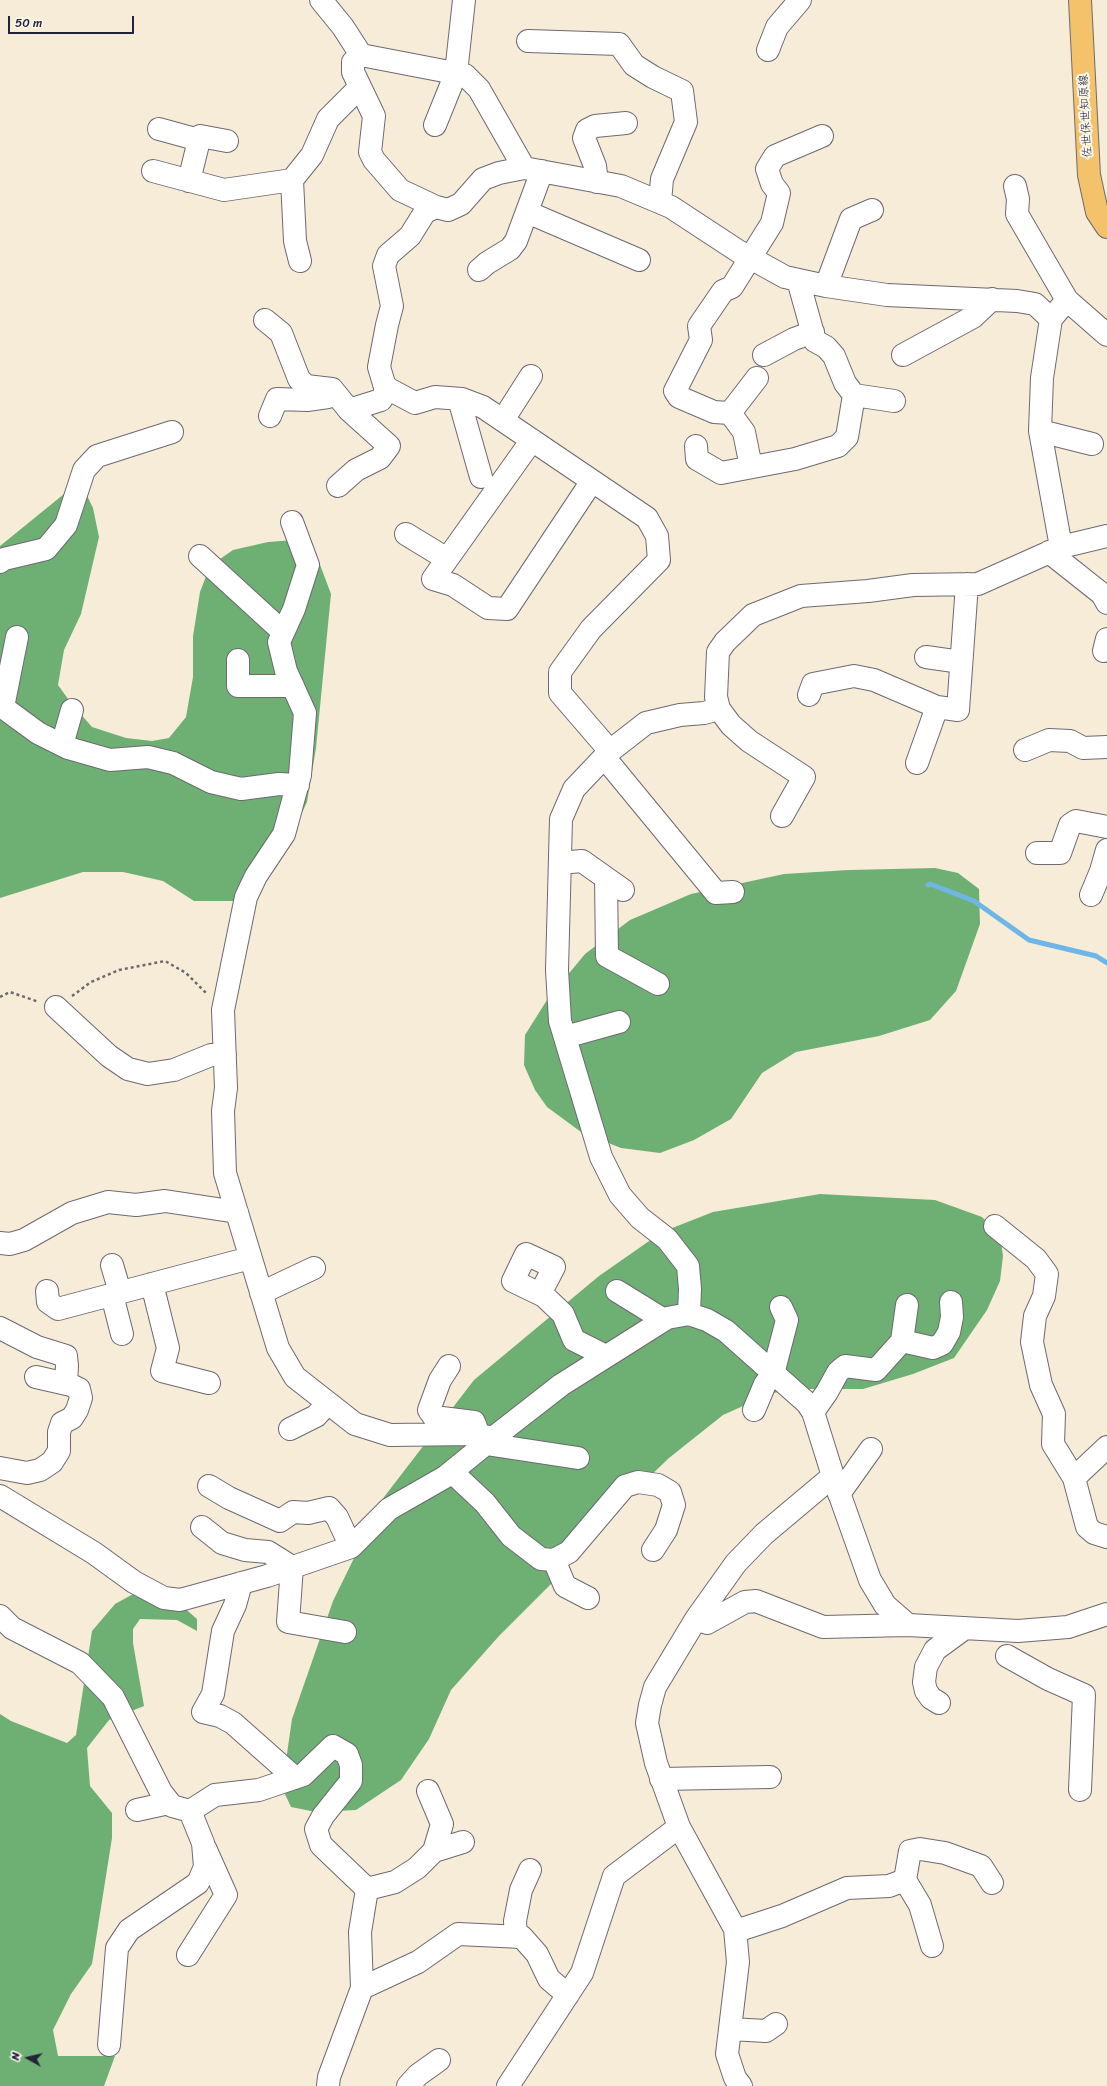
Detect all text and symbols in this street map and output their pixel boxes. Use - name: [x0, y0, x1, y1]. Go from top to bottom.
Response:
- scale bar: [10, 8, 136, 34]
- text: 50 m: [15, 12, 42, 34]
- street label: 佐世保世知原線: [1077, 74, 1095, 158]
- north arrow: [8, 2038, 48, 2078]
- text: N: [6, 2051, 26, 2061]

